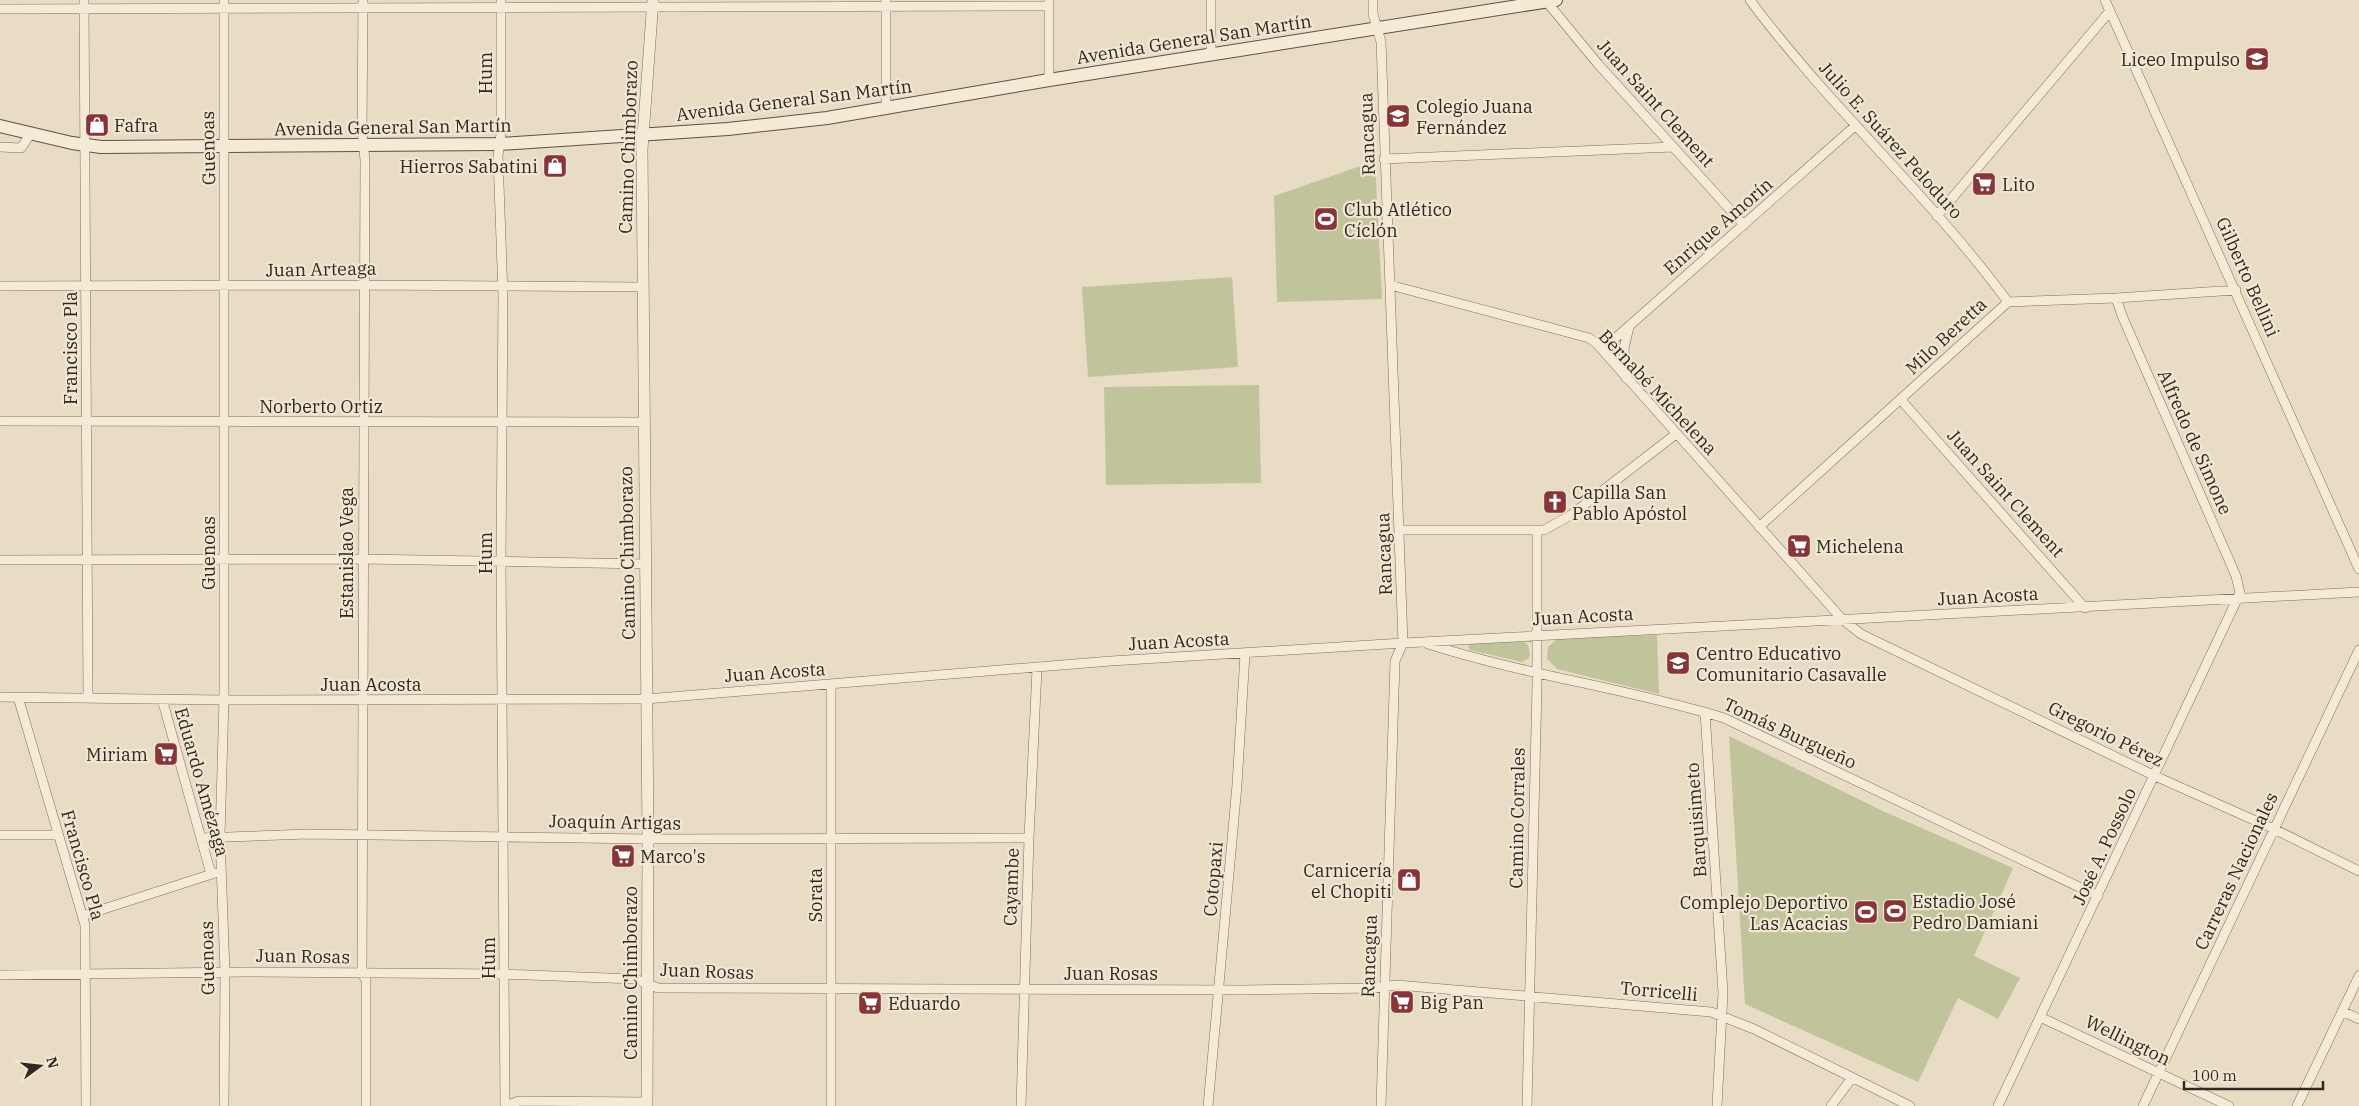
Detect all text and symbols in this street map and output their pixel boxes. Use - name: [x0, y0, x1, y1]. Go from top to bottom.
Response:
- street label: Avenida General San Martín: [1075, 9, 1313, 69]
- street label: Juan Saint Clement: [1592, 34, 1720, 172]
- school or university icon: Liceo Impulso: [2244, 46, 2270, 72]
- place label: Liceo Impulso: [2121, 48, 2240, 71]
- street label: Hum: [474, 52, 497, 94]
- street label: Julio E. Suárez Peloduro: [1814, 56, 1968, 224]
- street label: Camino Chimborazo: [613, 60, 643, 234]
- street label: Avenida General San Martín: [675, 74, 913, 126]
- street label: Rancagua: [1354, 92, 1380, 176]
- place label: Colegio Juana Fernández: [1416, 95, 1533, 139]
- school or university icon: Colegio Juana Fernández: [1385, 103, 1411, 129]
- street label: Guenoas: [196, 111, 220, 185]
- shop icon: Fafra: [84, 112, 110, 138]
- street label: Avenida General San Martín: [274, 113, 512, 141]
- place label: Fafra: [114, 114, 158, 137]
- shop icon: Hierros Sabatini: [542, 153, 568, 179]
- place label: Hierros Sabatini: [399, 155, 538, 178]
- supermarket icon: Lito: [1971, 171, 1997, 197]
- street label: Enrique Amorín: [1659, 172, 1777, 280]
- place label: Lito: [2002, 173, 2035, 196]
- place label: Club Atlético Cíclón: [1344, 198, 1452, 242]
- sports icon: Club Atlético Cíclón: [1313, 206, 1339, 232]
- street label: Gilberto Bellini: [2211, 213, 2285, 341]
- street label: Juan Arteaga: [265, 257, 377, 281]
- street label: Francisco Pla: [59, 291, 82, 405]
- street label: Milo Beretta: [1901, 292, 1992, 379]
- street label: Bernabé Michelena: [1594, 324, 1722, 460]
- street label: Alfredo de Simone: [2153, 366, 2237, 518]
- street label: Norberto Ortiz: [259, 395, 383, 418]
- street label: Juan Saint Clement: [1942, 424, 2070, 562]
- street label: Camino Chimborazo: [614, 466, 640, 640]
- place label: Capilla San Pablo Apóstol: [1572, 481, 1687, 525]
- street label: Estanislao Vega: [335, 487, 358, 619]
- church icon: Capilla San Pablo Apóstol: [1542, 489, 1568, 515]
- street label: Rancagua: [1371, 512, 1397, 596]
- street label: Guenoas: [197, 516, 220, 590]
- street label: Hum: [474, 532, 497, 574]
- supermarket icon: Michelena: [1786, 533, 1812, 559]
- place label: Michelena: [1816, 535, 1904, 558]
- street label: Juan Acosta: [1937, 582, 2039, 610]
- street label: Juan Acosta: [1532, 602, 1634, 630]
- street label: Juan Acosta: [1128, 627, 1230, 655]
- place label: Centro Educativo Comunitario Casavalle: [1696, 642, 1887, 686]
- school or university icon: Centro Educativo Comunitario Casavalle: [1665, 650, 1691, 676]
- street label: Juan Acosta: [724, 657, 826, 687]
- street label: Juan Acosta: [320, 673, 422, 696]
- street label: Tomás Burgueño: [1720, 692, 1860, 774]
- street label: Gregorio Pérez: [2045, 696, 2167, 772]
- street label: Eduardo Amézaga: [170, 705, 234, 859]
- supermarket icon: Miriam: [153, 741, 179, 767]
- place label: Miriam: [86, 743, 148, 766]
- street label: Camino Corrales: [1504, 747, 1530, 889]
- street label: Barquisimeto: [1681, 762, 1711, 878]
- street label: José A. Possolo: [2067, 784, 2141, 908]
- street label: Carreras Nacionales: [2189, 788, 2283, 954]
- street label: Francisco Pla: [56, 807, 110, 923]
- street label: Joaquín Artigas: [549, 809, 681, 835]
- street label: Cotopaxi: [1198, 840, 1228, 917]
- supermarket icon: Marco's: [610, 843, 636, 869]
- place label: Marco's: [640, 845, 706, 868]
- street label: Cayambe: [998, 848, 1024, 926]
- place label: Carnicería el Chopiti: [1303, 859, 1392, 903]
- shop icon: Carnicería el Chopiti: [1396, 867, 1422, 893]
- street label: Sorata: [804, 868, 827, 922]
- street label: Camino Chimborazo: [619, 886, 642, 1060]
- place label: Estadio José Pedro Damiani: [1912, 890, 2039, 934]
- place label: Complejo Deportivo Las Acacias: [1680, 891, 1848, 935]
- sports icon: Estadio José Pedro Damiani: [1882, 898, 1908, 924]
- sports icon: Complejo Deportivo Las Acacias: [1853, 899, 1879, 925]
- street label: Rancagua: [1356, 914, 1382, 998]
- street label: Guenoas: [195, 921, 219, 995]
- street label: Hum: [477, 937, 500, 979]
- street label: Juan Rosas: [256, 944, 350, 968]
- street label: Juan Rosas: [660, 958, 754, 984]
- street label: Juan Rosas: [1064, 962, 1158, 985]
- street label: Torricelli: [1619, 976, 1699, 1006]
- supermarket icon: Big Pan: [1389, 989, 1415, 1015]
- supermarket icon: Eduardo: [857, 990, 883, 1016]
- place label: Big Pan: [1420, 991, 1484, 1014]
- place label: Eduardo: [888, 992, 960, 1015]
- street label: Wellington: [2082, 1009, 2174, 1071]
- north arrow: [15, 1041, 65, 1091]
- text: N: [42, 1055, 63, 1070]
- scale bar: [2184, 1058, 2323, 1090]
- text: 100 m: [2192, 1066, 2237, 1085]

